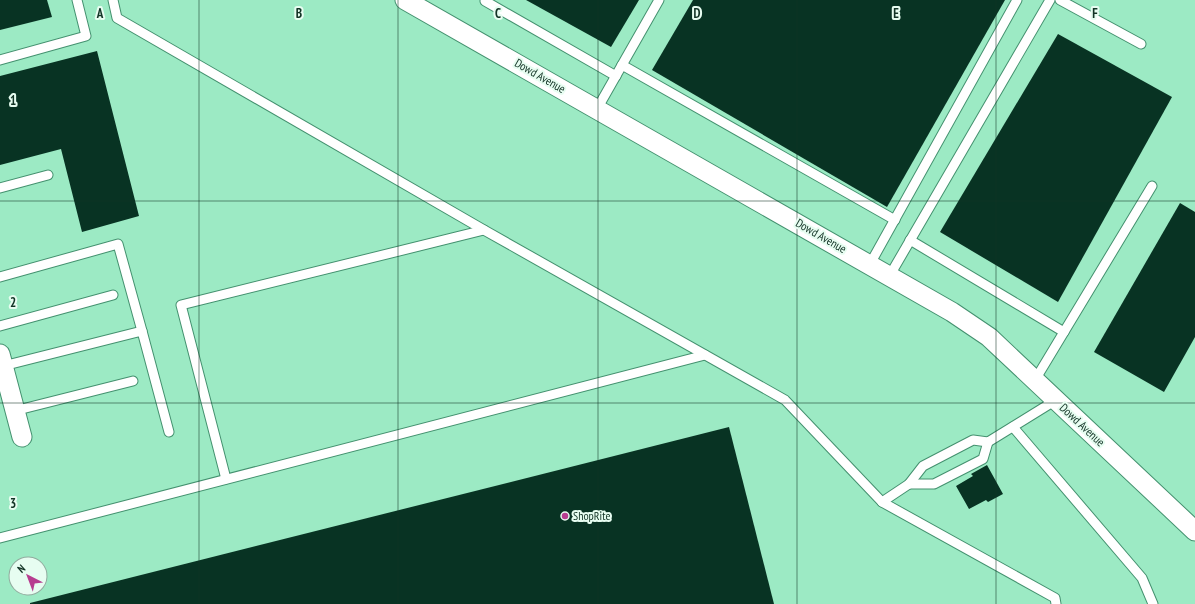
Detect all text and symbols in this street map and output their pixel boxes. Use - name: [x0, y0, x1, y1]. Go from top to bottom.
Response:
- text: A: [96, 5, 104, 22]
- text: B: [296, 5, 302, 22]
- text: C: [495, 5, 501, 22]
- text: D: [694, 5, 701, 22]
- text: E: [893, 5, 899, 22]
- text: F: [1092, 5, 1098, 22]
- street label: Dowd Avenue: [512, 55, 568, 96]
- text: 1: [10, 92, 16, 109]
- street label: Dowd Avenue: [793, 215, 849, 256]
- text: 2: [10, 294, 16, 311]
- street label: Dowd Avenue: [1057, 400, 1108, 449]
- text: 3: [10, 495, 16, 512]
- place label: ShopRite: [573, 508, 610, 523]
- marker: ShopRite: [560, 511, 570, 521]
- north arrow: [8, 556, 48, 596]
- text: N: [14, 561, 28, 576]

